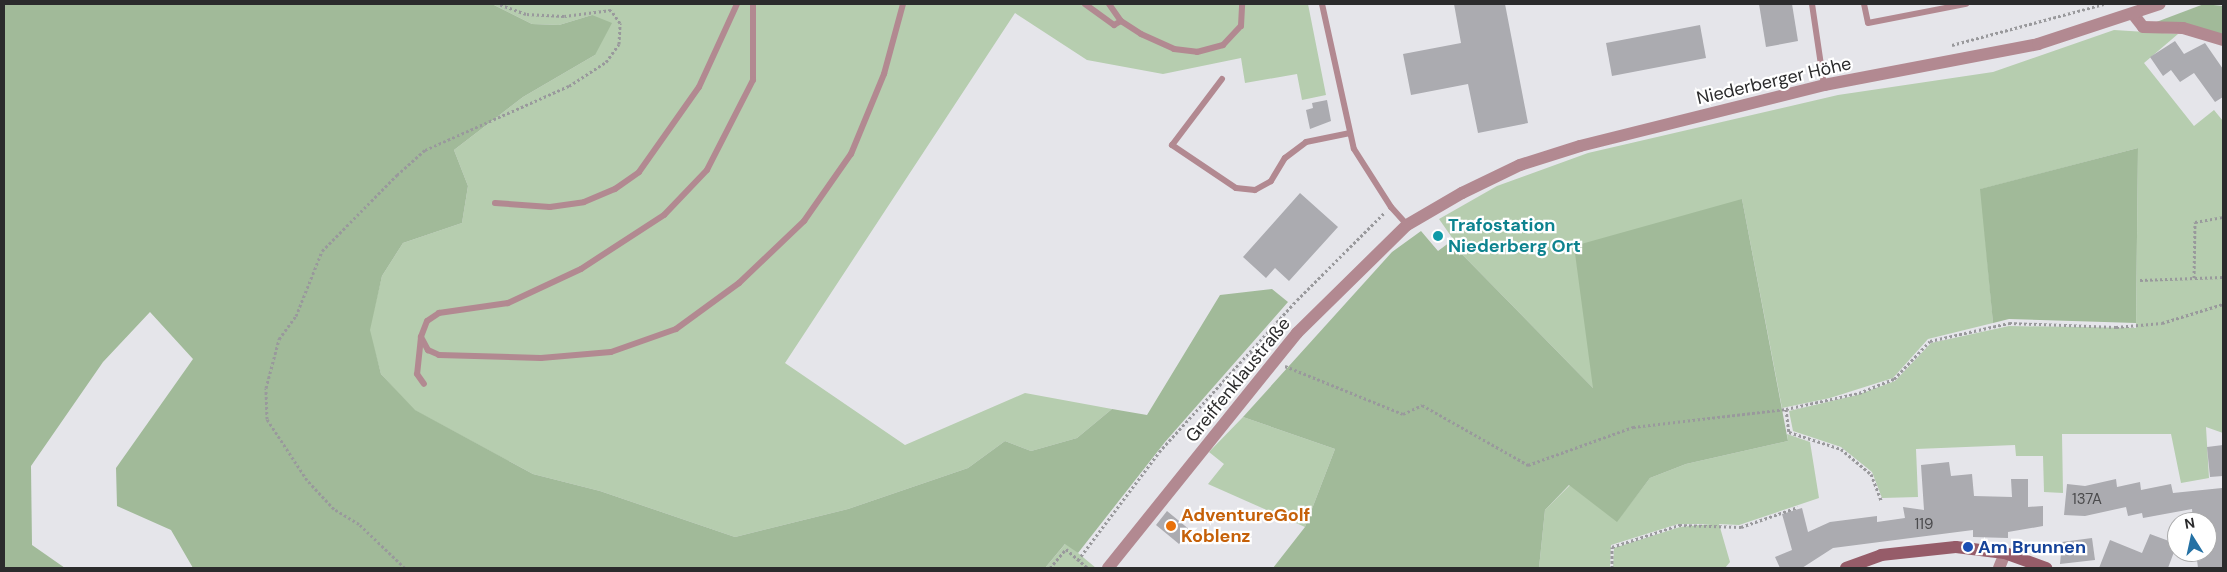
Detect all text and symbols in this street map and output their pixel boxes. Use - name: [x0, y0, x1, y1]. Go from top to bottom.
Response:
- street label: Niederberger Höhe: [1695, 53, 1853, 109]
- place label: Trafostation Niederberg Ort: [1448, 215, 1581, 258]
- marker: Trafostation Niederberg Ort: [1432, 230, 1444, 242]
- street label: Greiffenklaustraße: [1181, 313, 1295, 447]
- house number: 137A: [2072, 491, 2102, 509]
- place label: AdventureGolf Koblenz: [1181, 505, 1310, 548]
- north arrow: [2167, 512, 2217, 562]
- text: N: [2183, 513, 2196, 533]
- house number: 119: [1915, 516, 1933, 534]
- marker: AdventureGolf Koblenz: [1165, 520, 1177, 532]
- place label: Am Brunnen: [1978, 536, 2086, 558]
- marker: Am Brunnen: [1962, 541, 1974, 553]

